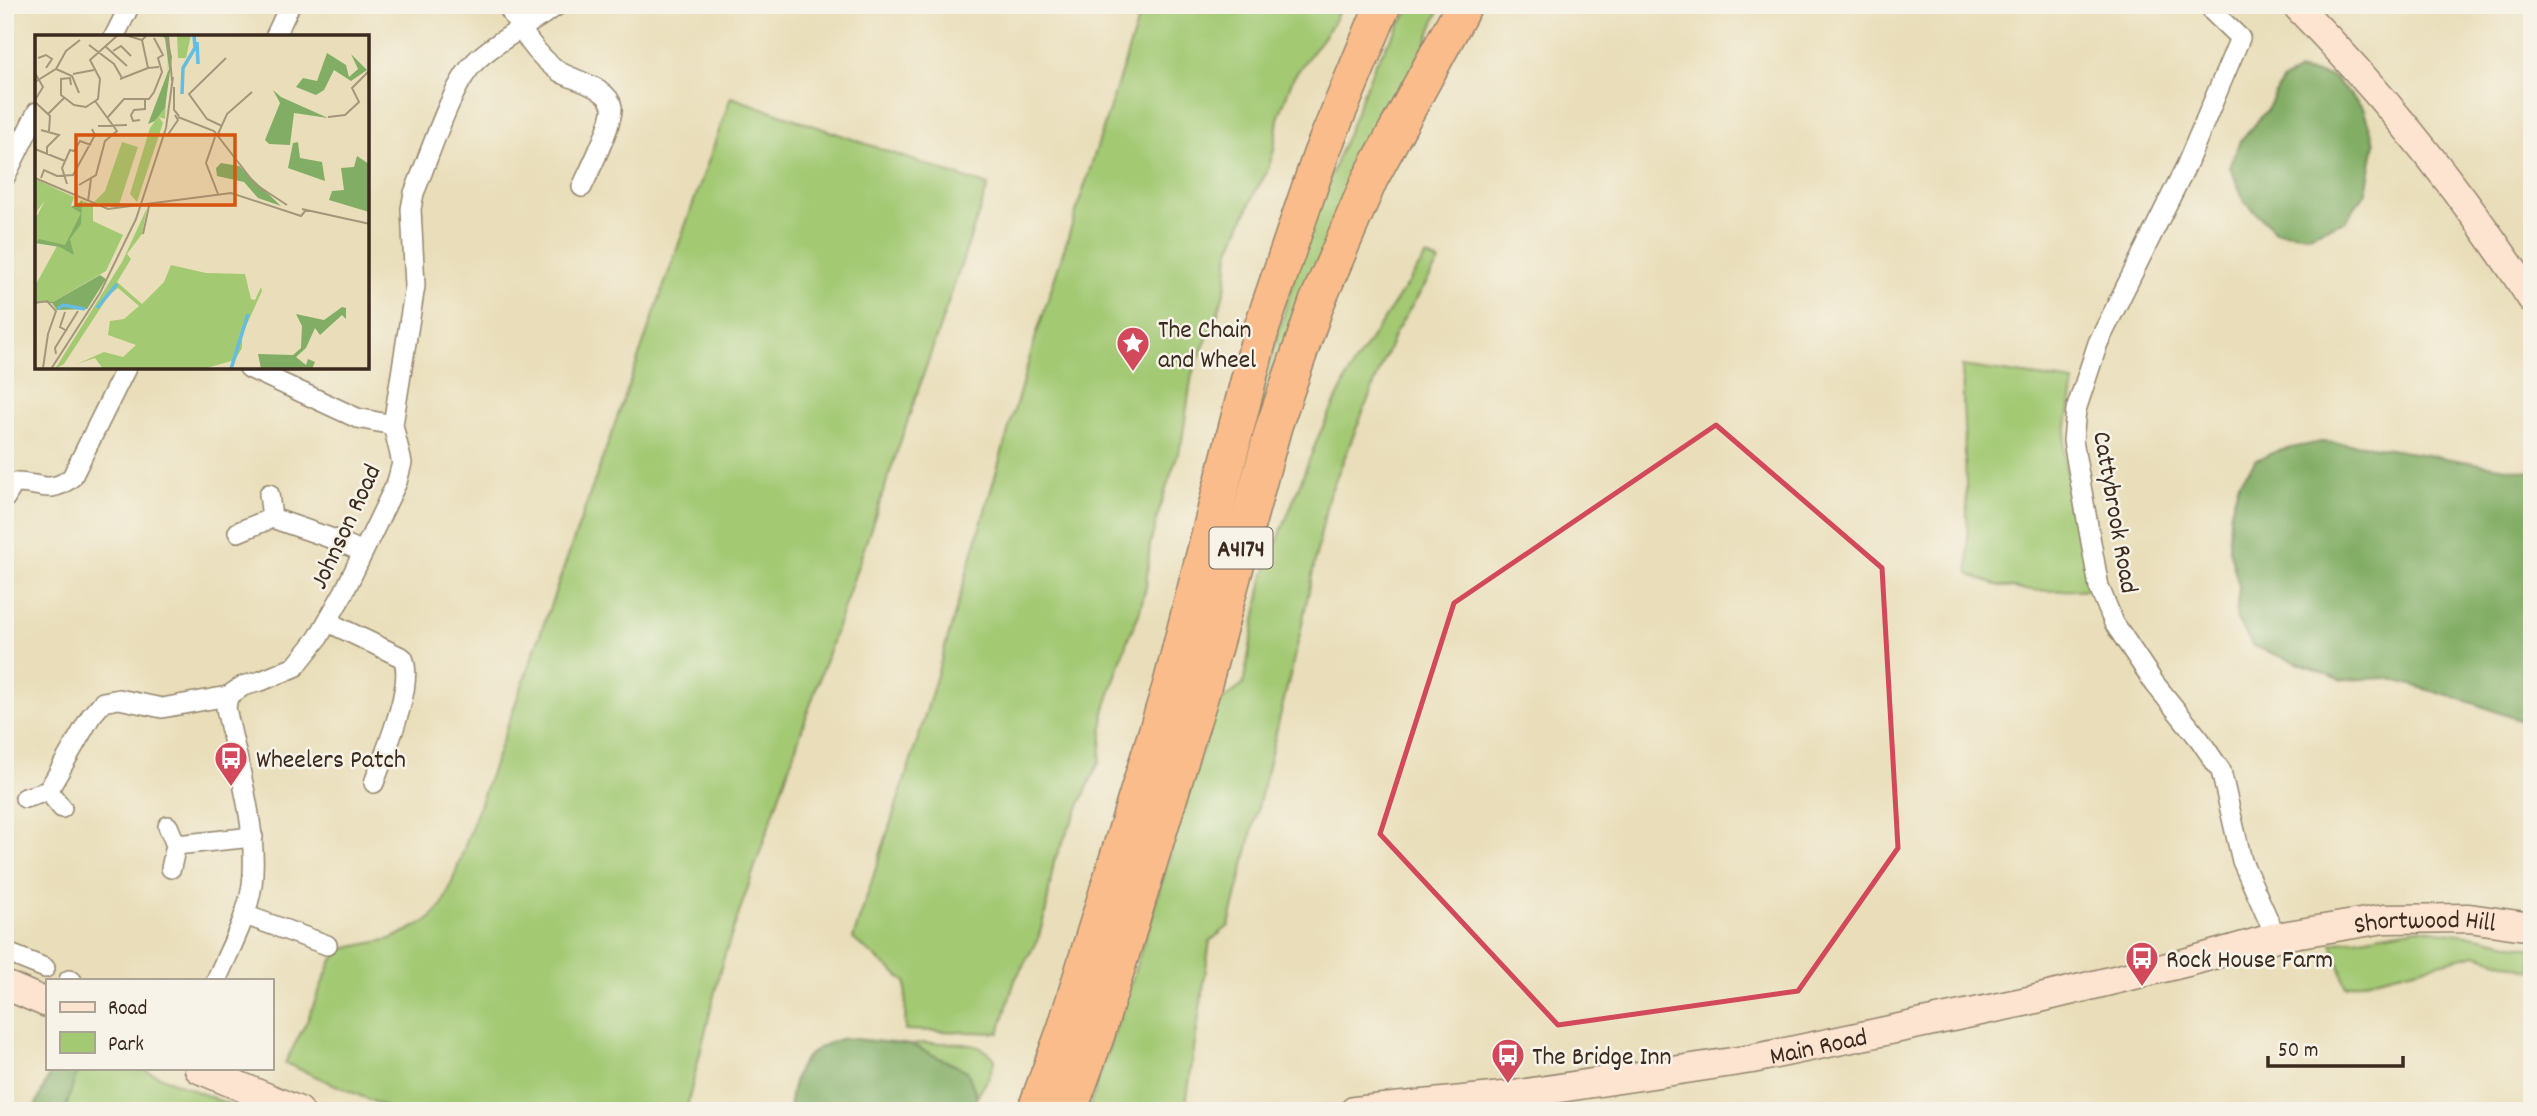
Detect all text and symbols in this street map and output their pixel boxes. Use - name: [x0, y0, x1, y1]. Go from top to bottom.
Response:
- inset map: [35, 35, 369, 369]
- place label: The Chain and Wheel: [1158, 313, 1256, 380]
- place icon: The Chain and Wheel: [1114, 324, 1152, 373]
- street label: Cattybrook Road: [2081, 429, 2146, 597]
- street label: Johnson Road: [302, 459, 392, 596]
- road number: A4174: [1210, 528, 1272, 568]
- bus stop icon: Wheelers Patch: [212, 739, 250, 788]
- place label: Wheelers Patch: [256, 743, 406, 780]
- street label: Shortwood Hill: [2351, 903, 2498, 946]
- bus stop icon: Rock House Farm: [2123, 939, 2161, 988]
- place label: Rock House Farm: [2166, 943, 2333, 980]
- legend: [46, 979, 273, 1070]
- text: Road: [108, 995, 147, 1025]
- street label: Main Road: [1767, 1020, 1871, 1077]
- scale bar: [2268, 1025, 2402, 1069]
- text: Park: [108, 1031, 144, 1061]
- bus stop icon: The Bridge Inn: [1489, 1036, 1527, 1085]
- text: 50 m: [2278, 1037, 2318, 1067]
- place label: The Bridge Inn: [1532, 1040, 1672, 1077]

